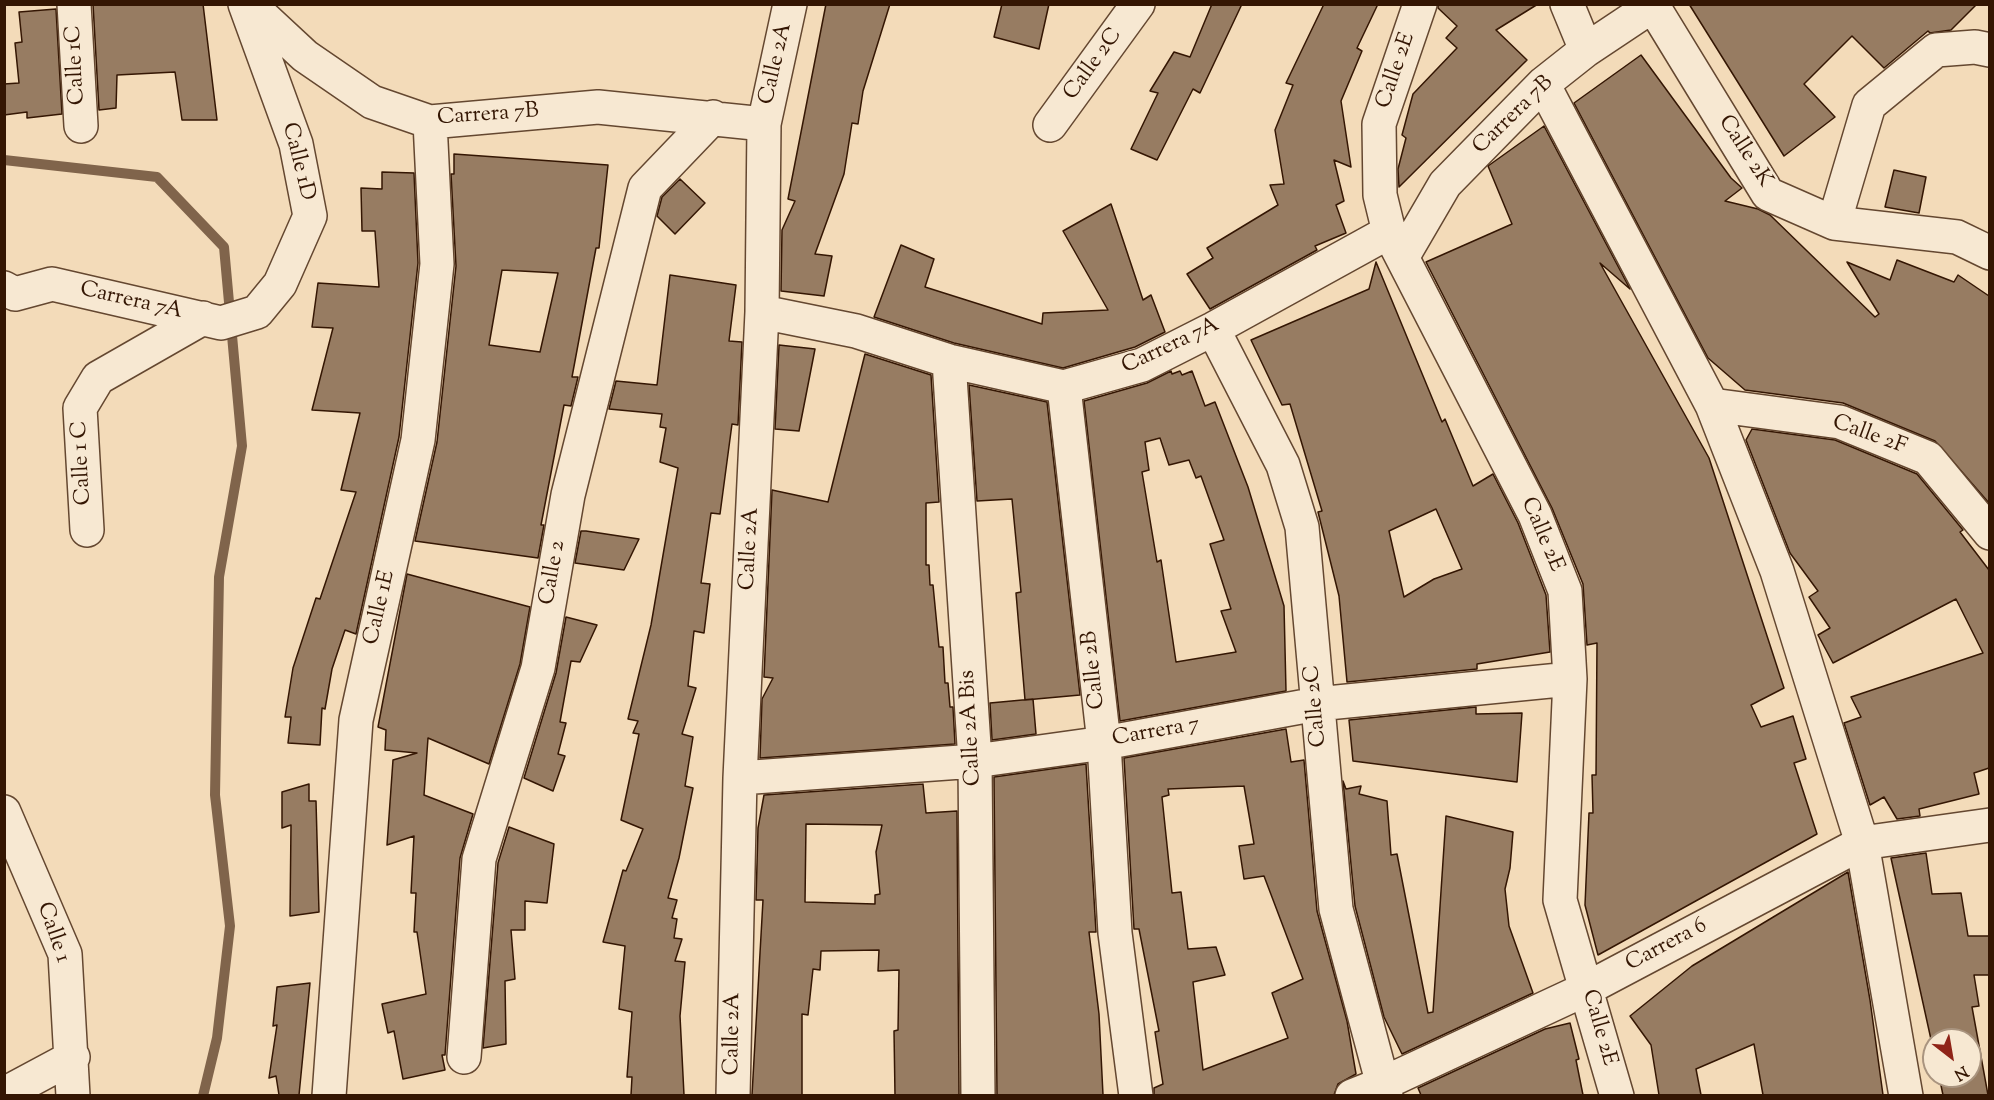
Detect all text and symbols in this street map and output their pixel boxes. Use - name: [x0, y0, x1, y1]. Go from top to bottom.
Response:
- street label: Calle 2A: [755, 21, 799, 107]
- street label: Calle 1C: [62, 24, 92, 106]
- street label: Calle 2C: [1059, 24, 1129, 106]
- street label: Calle 2E: [1372, 30, 1422, 112]
- street label: Carrera 7B: [1468, 71, 1560, 161]
- street label: Carrera 7B: [436, 99, 540, 133]
- street label: Calle 2K: [1711, 111, 1777, 193]
- street label: Calle 1D: [275, 120, 319, 204]
- street label: Carrera 7A: [77, 277, 185, 327]
- street label: Carrera 7A: [1118, 313, 1224, 381]
- street label: Calle 2F: [1828, 410, 1910, 462]
- street label: Calle 1 C: [68, 420, 98, 506]
- street label: Calle 2E: [1514, 494, 1568, 576]
- street label: Calle 2A: [736, 507, 766, 591]
- street label: Calle 2: [535, 539, 573, 607]
- street label: Calle 1E: [360, 568, 402, 648]
- street label: Calle 2B: [1078, 629, 1112, 711]
- street label: Calle 2C: [1300, 664, 1334, 748]
- street label: Calle 2A Bis: [956, 669, 988, 787]
- street label: Carrera 7: [1110, 712, 1202, 754]
- street label: Calle 1: [29, 899, 75, 967]
- street label: Carrera 6: [1622, 914, 1712, 978]
- street label: Calle 2E: [1575, 987, 1621, 1069]
- street label: Calle 2A: [720, 992, 748, 1076]
- north arrow: [1922, 1028, 1982, 1088]
- text: N: [1949, 1059, 1972, 1085]

